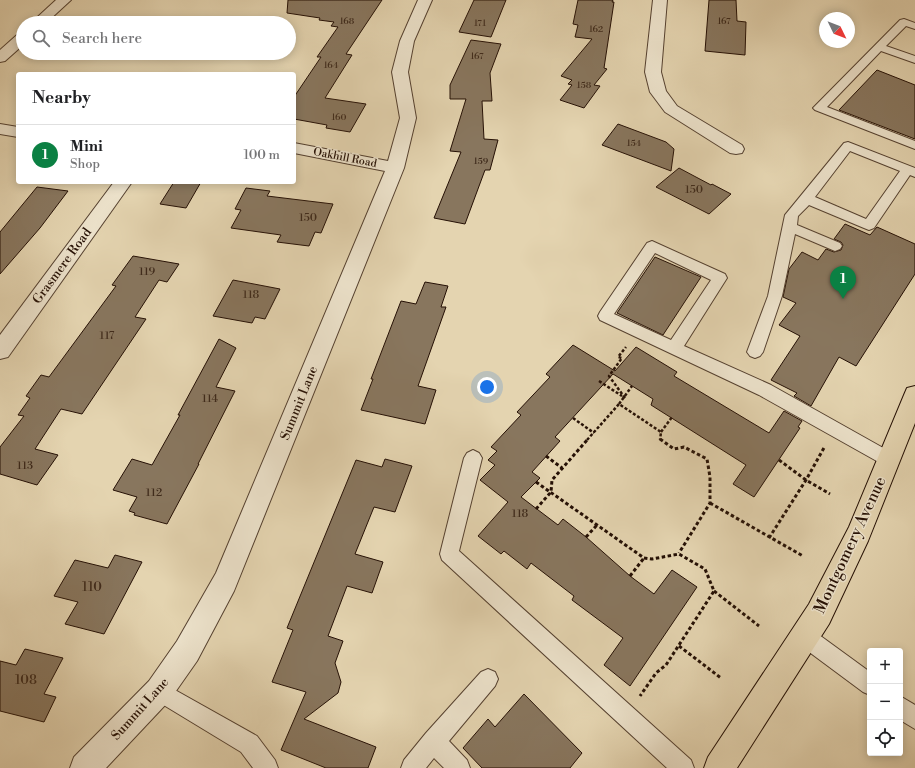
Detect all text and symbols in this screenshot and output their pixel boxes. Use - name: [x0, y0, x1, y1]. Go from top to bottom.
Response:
- north arrow: [819, 12, 855, 48]
- search box: [16, 16, 296, 60]
- house number: 168: [340, 16, 355, 27]
- house number: 167: [717, 16, 731, 27]
- house number: 171: [474, 18, 486, 29]
- house number: 162: [589, 24, 603, 35]
- icon: search: [30, 27, 52, 49]
- text: Search here: [62, 29, 142, 48]
- house number: 167: [470, 51, 484, 62]
- house number: 164: [324, 60, 339, 71]
- house number: 158: [577, 80, 592, 91]
- text: Nearby: [32, 87, 91, 109]
- house number: 160: [332, 112, 347, 123]
- text: Mini: [70, 137, 103, 156]
- house number: 154: [627, 138, 642, 149]
- street label: Oakhill Road: [312, 145, 379, 171]
- text: 1: [42, 147, 48, 163]
- text: 100 m: [244, 147, 280, 163]
- text: Shop: [70, 156, 100, 172]
- house number: 159: [474, 156, 489, 167]
- house number: 150: [685, 183, 703, 197]
- house number: 150: [299, 211, 317, 225]
- street label: Grasmere Road: [29, 224, 95, 307]
- house number: 119: [139, 265, 155, 279]
- pin: 1: [830, 266, 856, 299]
- house number: 118: [243, 288, 259, 302]
- house number: 117: [100, 329, 115, 343]
- street label: Summit Lane: [277, 363, 321, 442]
- your location: [477, 377, 497, 397]
- house number: 114: [202, 392, 218, 406]
- house number: 113: [17, 459, 33, 473]
- street label: Montgomery Avenue: [809, 473, 891, 617]
- house number: 112: [146, 486, 162, 500]
- house number: 118: [512, 507, 528, 521]
- house number: 110: [82, 579, 102, 595]
- map controls: [867, 648, 903, 756]
- button: +: [867, 648, 903, 684]
- house number: 108: [15, 672, 37, 688]
- street label: Summit Lane: [108, 674, 173, 744]
- button: −: [867, 684, 903, 720]
- button: locate: [867, 720, 903, 756]

